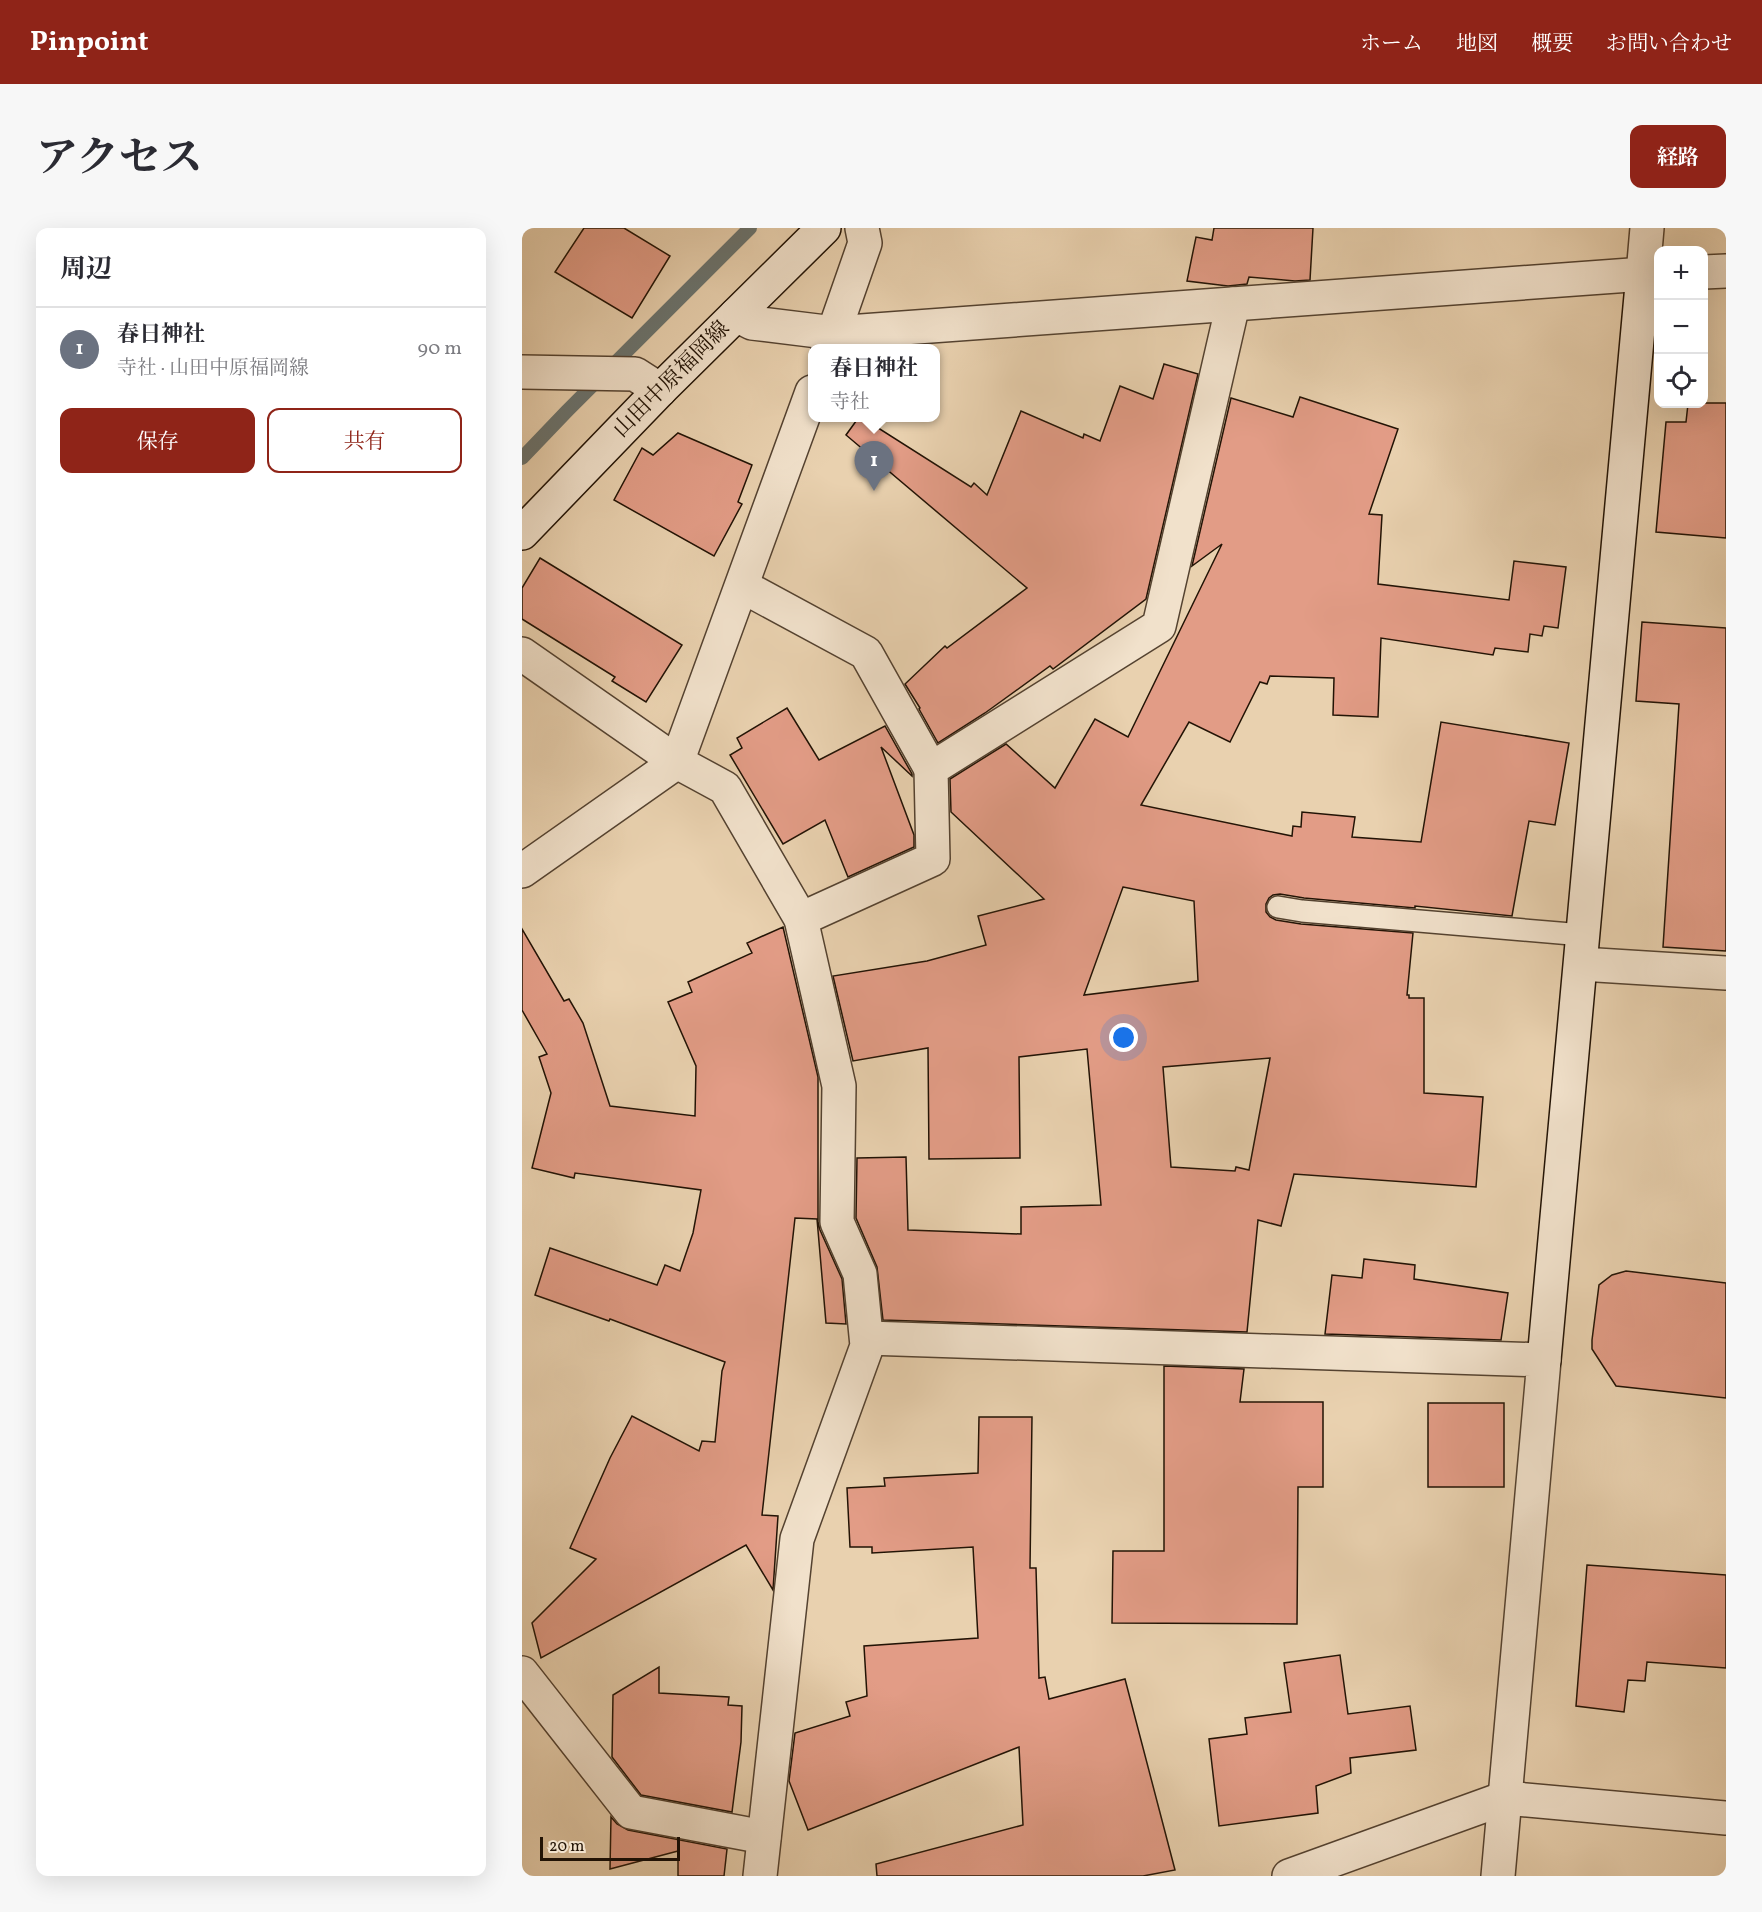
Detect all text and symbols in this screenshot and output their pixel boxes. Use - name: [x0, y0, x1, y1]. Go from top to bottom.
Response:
- text: Pinpoint: [30, 23, 148, 62]
- text: ホーム: [1360, 30, 1423, 59]
- text: 地図: [1456, 30, 1498, 59]
- text: 概要: [1531, 30, 1573, 59]
- text: お問い合わせ: [1606, 30, 1732, 59]
- button: 経路: [1630, 125, 1726, 188]
- text: アクセス: [36, 131, 203, 190]
- map controls: [1654, 246, 1708, 408]
- button: +: [1654, 246, 1708, 300]
- text: 周辺: [60, 252, 112, 288]
- button: −: [1654, 300, 1708, 354]
- street label: 山田中原福岡線: [607, 315, 737, 445]
- text: 春日神社: [117, 320, 205, 351]
- text: 1: [75, 335, 84, 363]
- text: 90 m: [418, 335, 462, 363]
- popup: [808, 344, 940, 422]
- text: 春日神社: [830, 354, 918, 385]
- button: locate: [1654, 354, 1708, 408]
- text: 寺社 · 山田中原福岡線: [117, 355, 309, 383]
- text: 寺社: [830, 389, 870, 417]
- button: 保存: [60, 408, 255, 473]
- button: 共有: [267, 408, 462, 473]
- pin: 1: [854, 442, 894, 491]
- your location: [1109, 1023, 1138, 1052]
- scale bar: [540, 1834, 680, 1862]
- text: 20 m: [549, 1836, 584, 1858]

